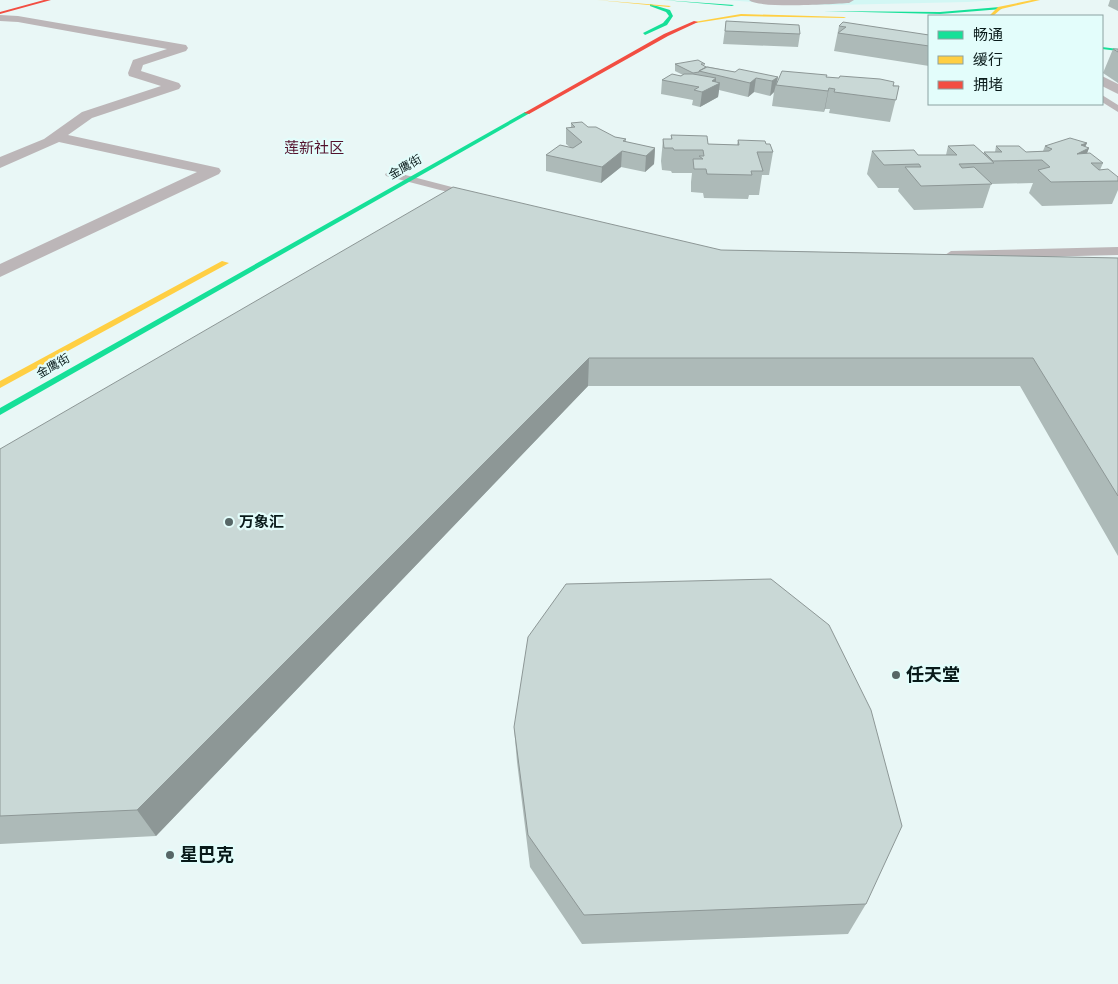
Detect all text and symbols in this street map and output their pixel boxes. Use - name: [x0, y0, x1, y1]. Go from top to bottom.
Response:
- legend: [928, 15, 1103, 105]
- text: 畅通: [973, 25, 1003, 44]
- text: 缓行: [973, 50, 1003, 69]
- text: 拥堵: [973, 75, 1003, 94]
- district label: 莲新社区: [284, 138, 344, 157]
- street label: 金鹰街: [385, 151, 424, 182]
- street label: 金鹰街: [33, 350, 72, 381]
- place label: 万象汇: [239, 512, 284, 531]
- marker: 万象汇: [223, 516, 235, 528]
- place label: 任天堂: [906, 663, 960, 686]
- marker: 任天堂: [890, 669, 902, 681]
- place label: 星巴克: [180, 843, 234, 866]
- marker: 星巴克: [164, 849, 176, 861]

